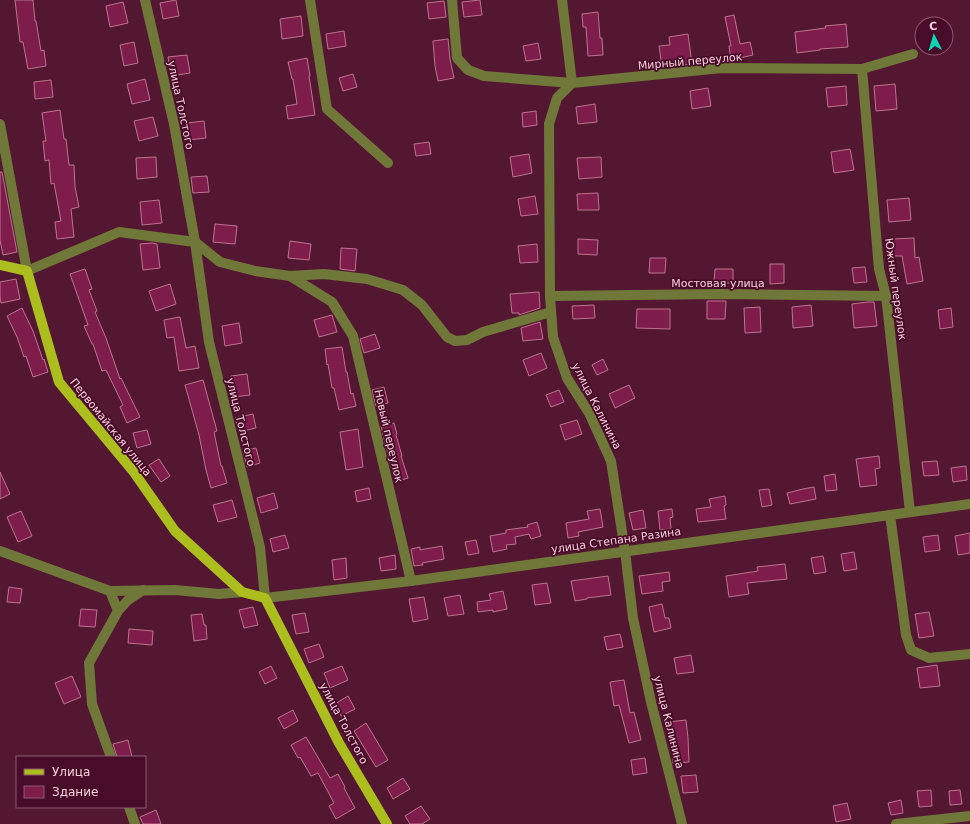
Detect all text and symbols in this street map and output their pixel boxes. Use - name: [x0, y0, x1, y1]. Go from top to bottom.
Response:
- north arrow: [914, 16, 954, 56]
- text: С: [929, 20, 938, 33]
- street label: Мирный переулок: [637, 50, 743, 73]
- street label: улица Толстого: [165, 59, 196, 151]
- street label: Южный переулок: [882, 237, 909, 341]
- street label: Мостовая улица: [671, 277, 765, 290]
- street label: улица Калинина: [569, 361, 624, 452]
- street label: Первомайская улица: [67, 376, 154, 479]
- street label: улица Толстого: [223, 377, 258, 468]
- street label: Новый переулок: [371, 388, 406, 484]
- street label: улица Степана Разина: [550, 525, 682, 556]
- street label: улица Калинина: [651, 674, 686, 770]
- street label: улица Толстого: [317, 680, 371, 767]
- legend: [16, 756, 146, 808]
- text: Улица: [52, 765, 90, 779]
- text: Здание: [52, 785, 98, 799]

